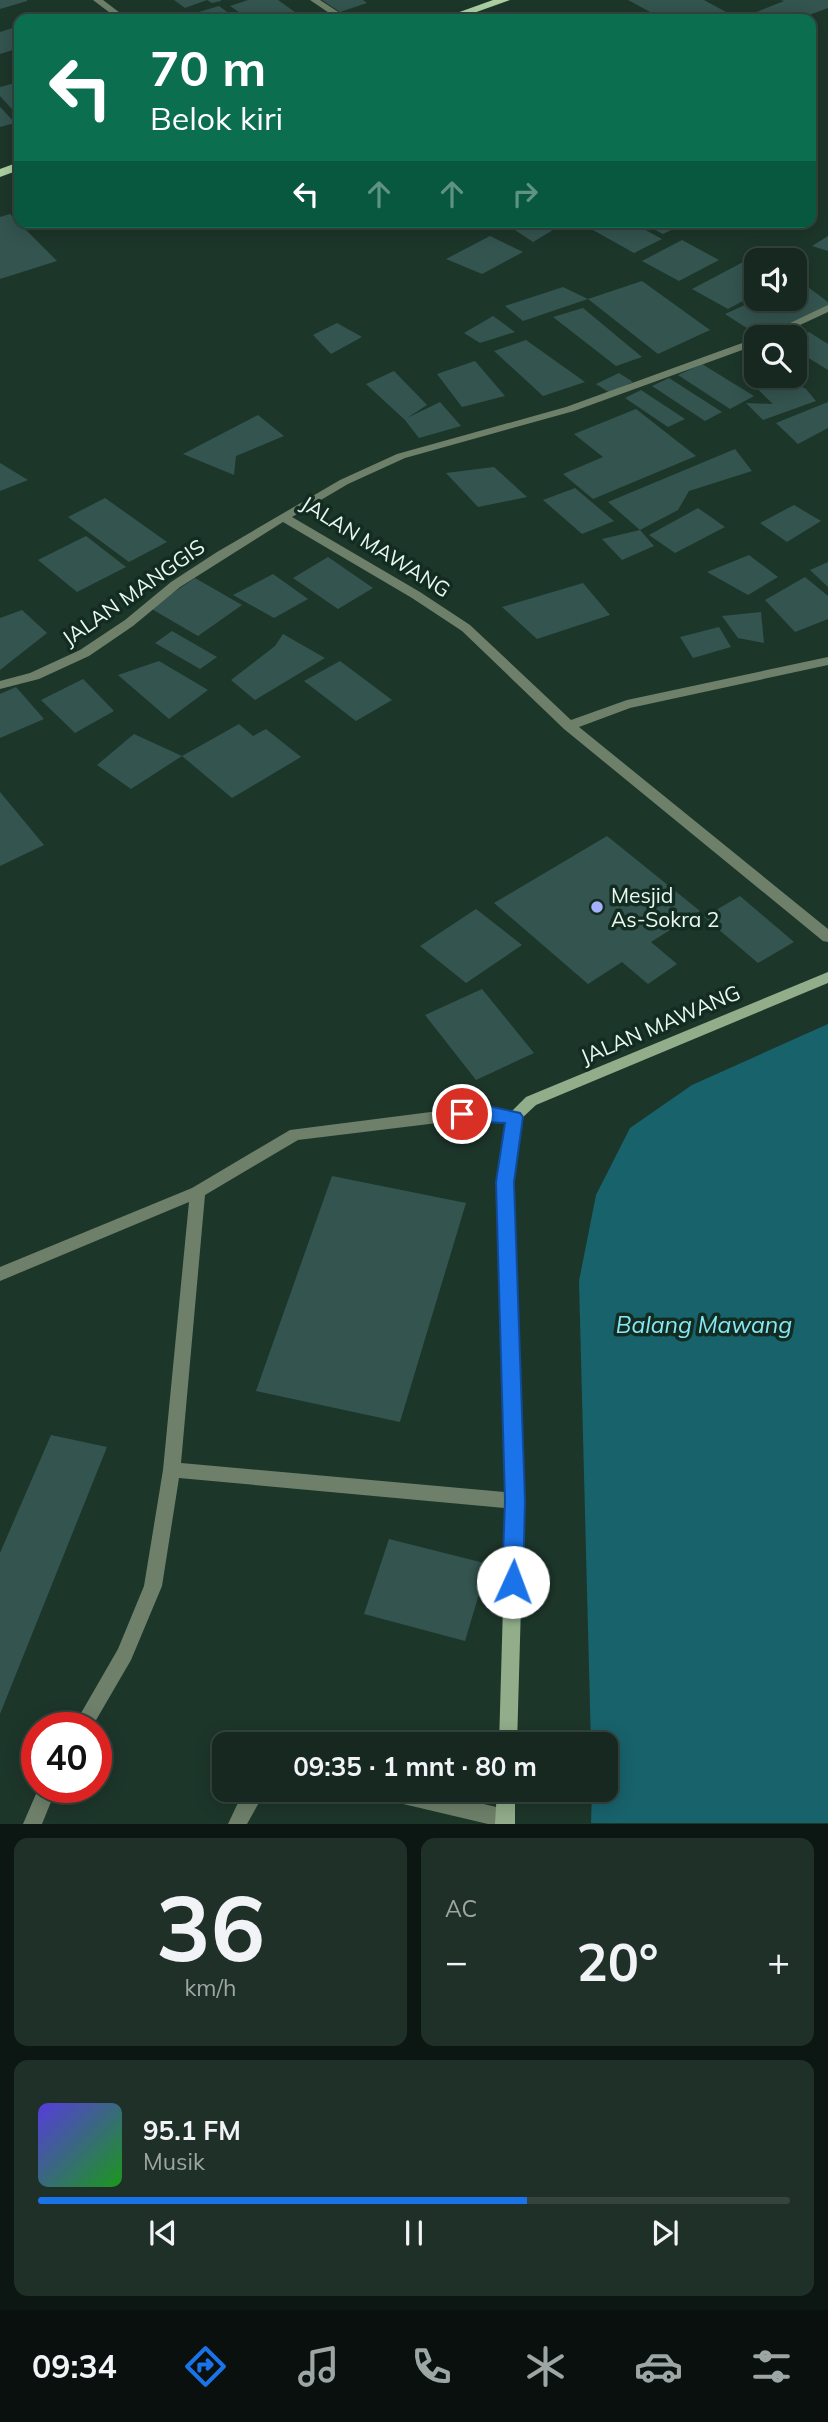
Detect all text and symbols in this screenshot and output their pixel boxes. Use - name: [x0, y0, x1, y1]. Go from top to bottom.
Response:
- text: 70 m: [150, 37, 266, 98]
- icon: left: [35, 42, 126, 133]
- text: Belok kiri: [150, 98, 283, 138]
- icon: left: [287, 175, 325, 213]
- icon: ahead: [360, 175, 398, 213]
- icon: ahead: [433, 175, 471, 213]
- icon: right: [506, 175, 544, 213]
- map controls: [744, 248, 807, 388]
- button: sound: [744, 248, 807, 311]
- button: search: [744, 325, 807, 388]
- street label: JALAN MAWANG: [297, 490, 455, 602]
- street label: JALAN MANGGIS: [57, 533, 209, 651]
- place label: Mesjid As-Sokra 2: [611, 882, 719, 932]
- marker: Mesjid As-Sokra 2: [589, 899, 605, 915]
- street label: JALAN MAWANG: [576, 979, 744, 1069]
- pin: [432, 1084, 492, 1144]
- icon: arrive: [443, 1095, 481, 1133]
- water label: Balang Mawang: [616, 1310, 792, 1339]
- position arrow: [476, 1545, 550, 1619]
- speed limit sign: 40: [21, 1712, 112, 1803]
- text: 09:35 · 1 mnt · 80 m: [293, 1750, 537, 1783]
- text: 36: [156, 1870, 265, 1984]
- text: AC: [445, 1894, 477, 1923]
- text: 20°: [576, 1929, 659, 1994]
- text: −: [445, 1937, 468, 1985]
- text: +: [767, 1937, 790, 1985]
- text: km/h: [184, 1973, 237, 2002]
- text: 95.1 FM: [143, 2114, 241, 2147]
- text: Musik: [143, 2147, 205, 2176]
- icon: previous: [144, 2214, 182, 2252]
- icon: pause: [395, 2214, 433, 2252]
- icon: next: [646, 2214, 684, 2252]
- icon: directions: [181, 2342, 230, 2391]
- icon: music: [294, 2342, 343, 2391]
- icon: phone: [407, 2342, 456, 2391]
- icon: climate: [521, 2342, 570, 2391]
- icon: car: [634, 2342, 683, 2391]
- icon: filters: [747, 2342, 796, 2391]
- text: 09:34: [32, 2346, 117, 2386]

